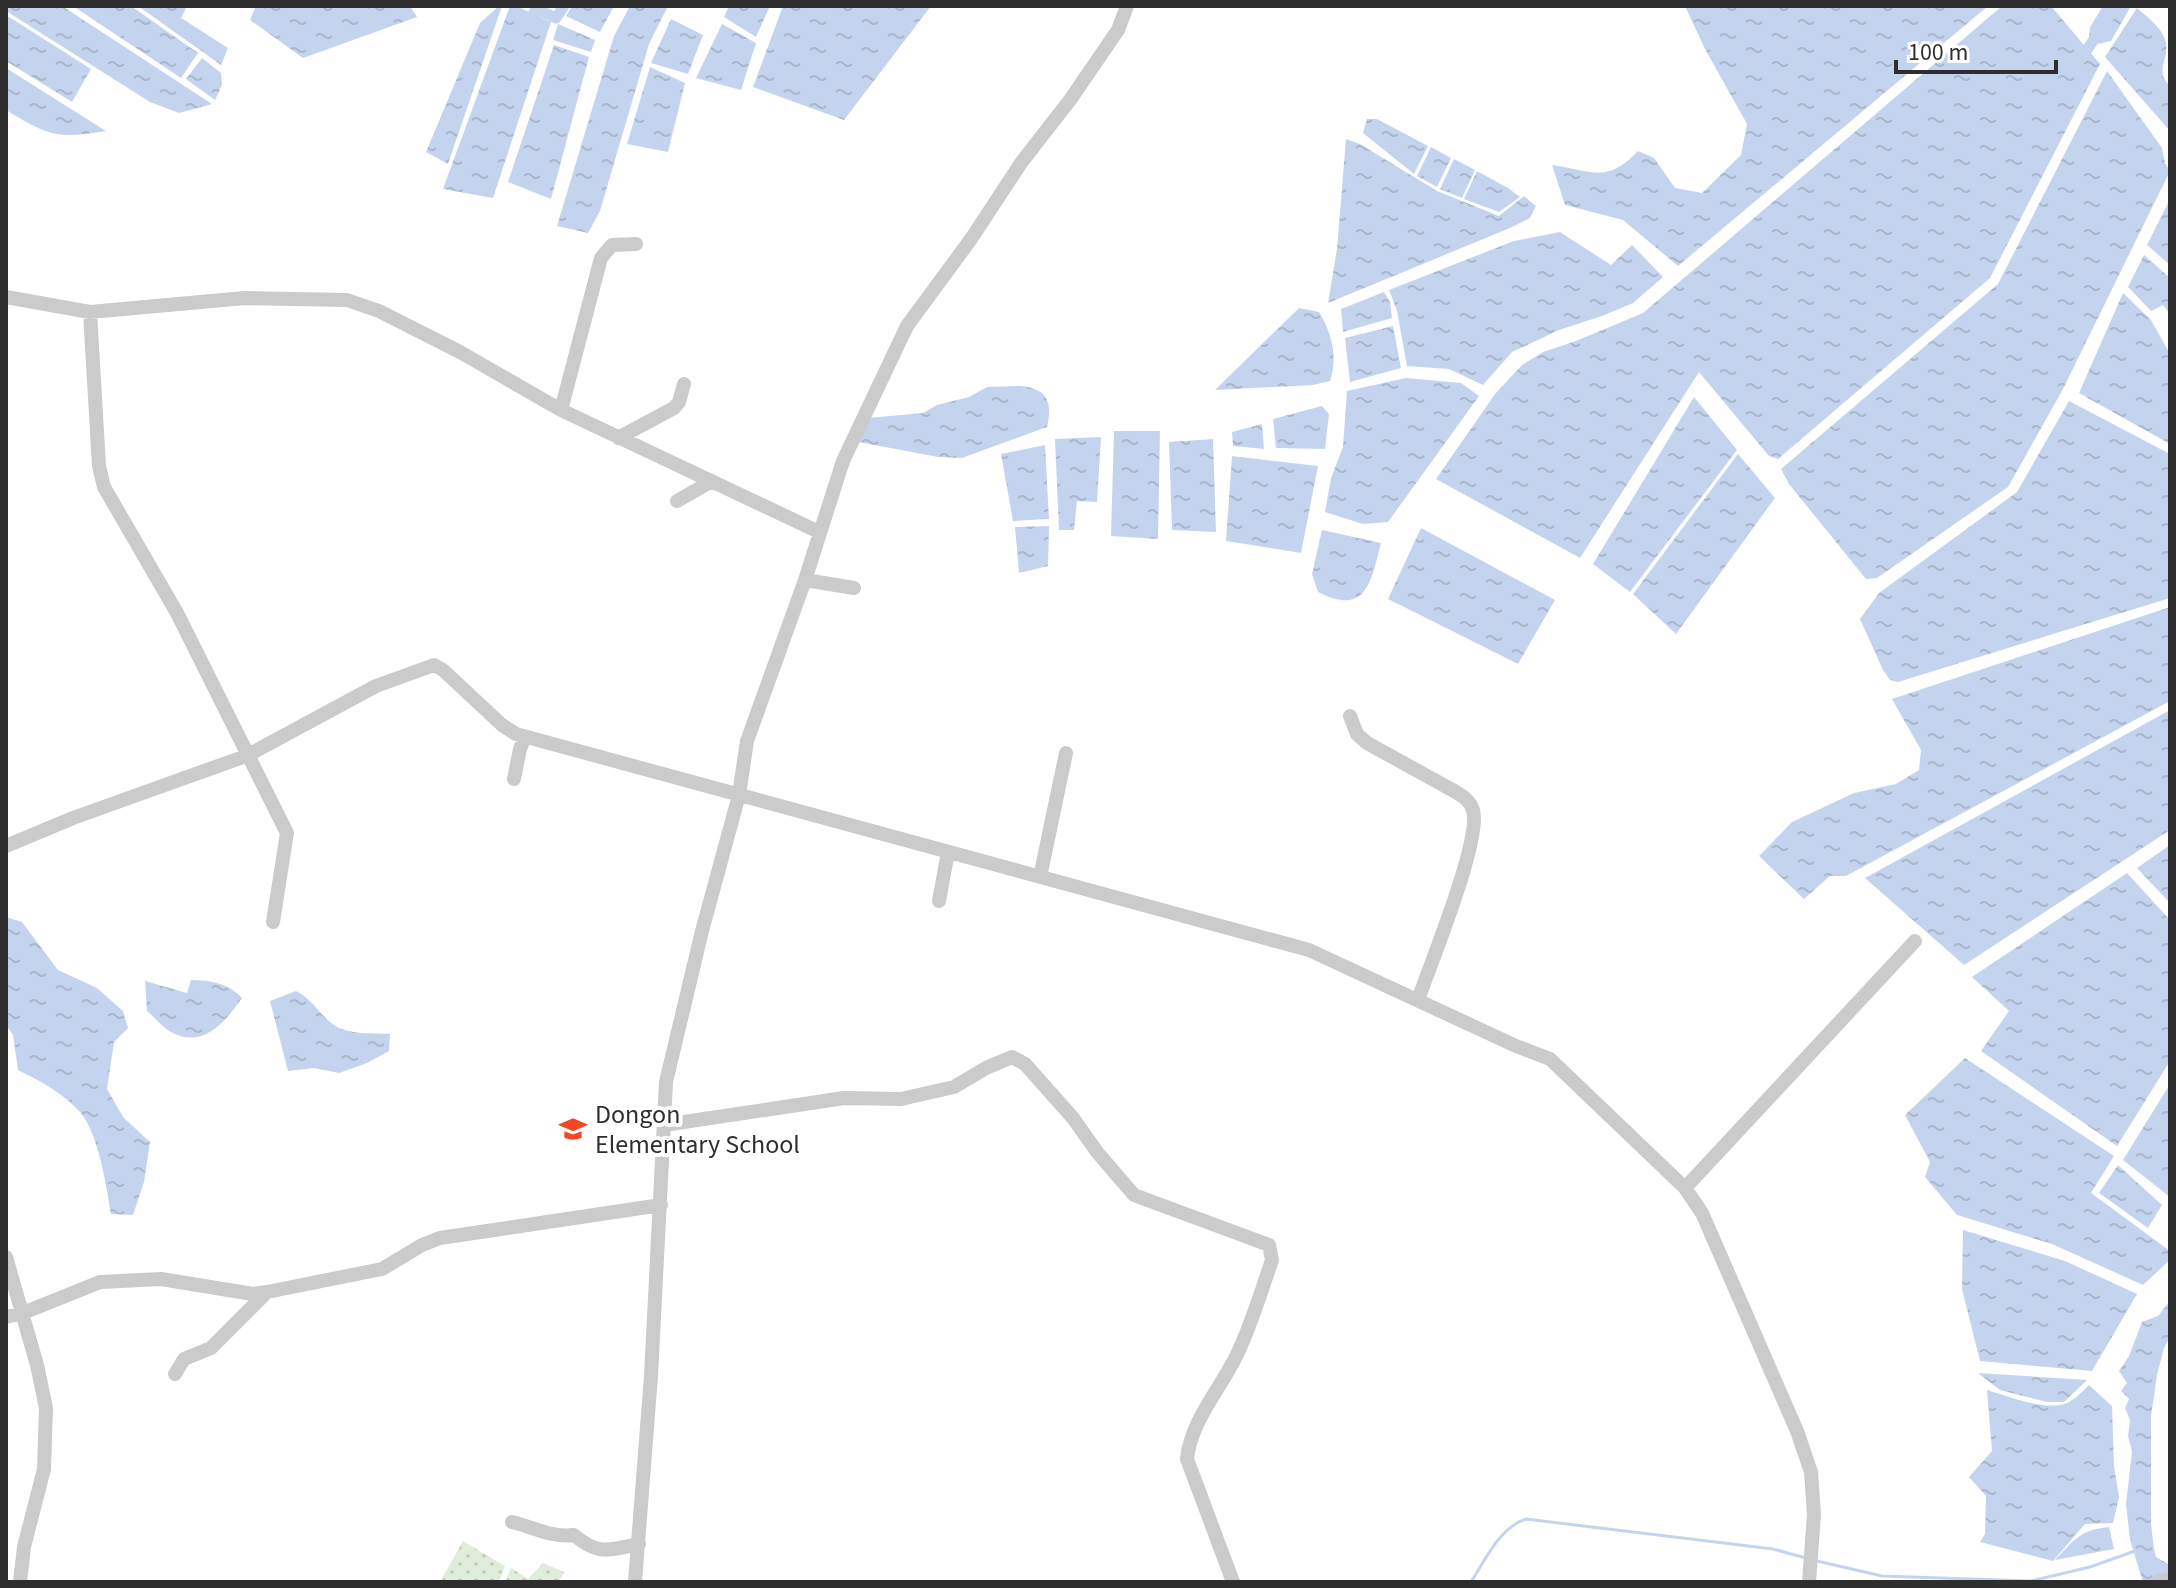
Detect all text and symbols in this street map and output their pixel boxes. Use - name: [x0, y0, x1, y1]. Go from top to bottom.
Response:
- scale bar: [1896, 24, 2056, 74]
- text: 100 m: [1908, 35, 1968, 70]
- place label: Dongon Elementary School: [595, 1096, 800, 1163]
- school or university icon: Dongon Elementary School: [558, 1114, 588, 1144]

